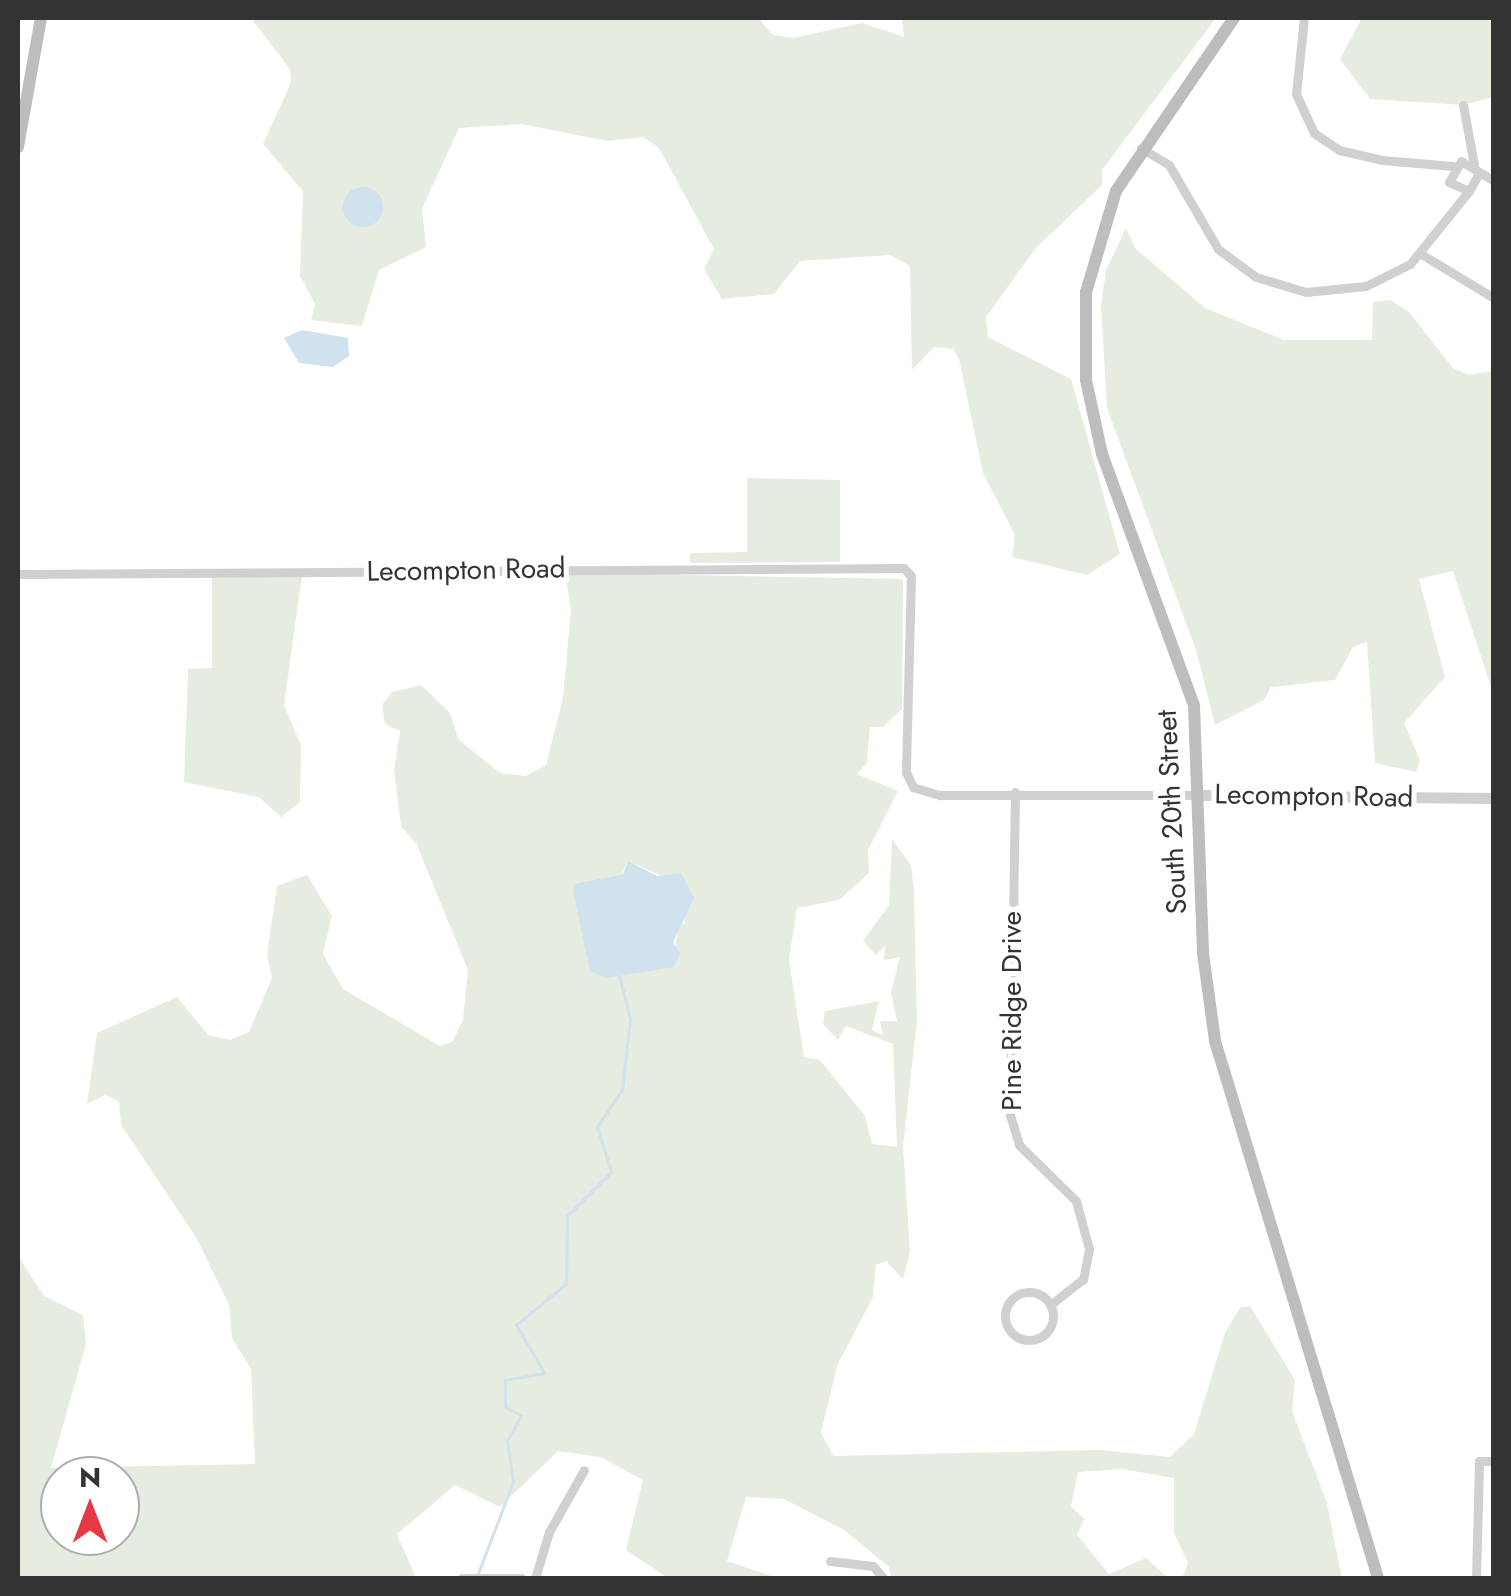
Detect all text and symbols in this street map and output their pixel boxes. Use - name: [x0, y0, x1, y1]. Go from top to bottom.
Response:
- street label: Lecompton Road: [366, 551, 566, 589]
- street label: South 20th Street: [1150, 709, 1194, 915]
- street label: Lecompton Road: [1214, 777, 1414, 815]
- street label: Pine Ridge Drive: [995, 911, 1029, 1111]
- north arrow: [40, 1456, 140, 1556]
- text: N: [79, 1457, 101, 1498]

